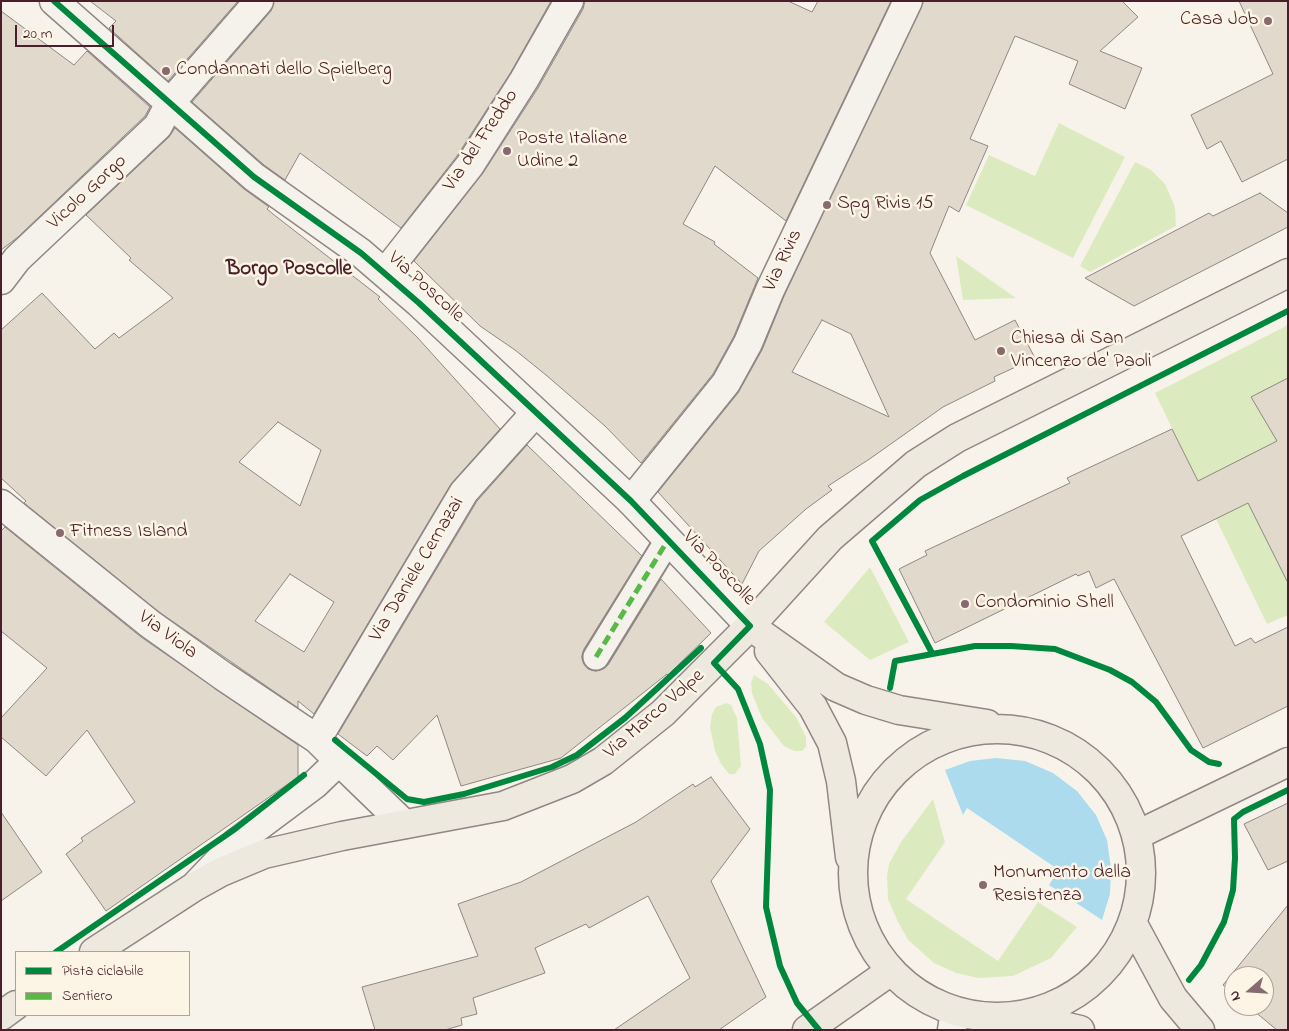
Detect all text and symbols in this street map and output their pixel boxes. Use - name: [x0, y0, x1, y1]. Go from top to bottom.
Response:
- place label: Casa Job: [1180, 9, 1258, 33]
- scale bar: [18, 15, 116, 47]
- marker: Casa Job: [1262, 15, 1274, 27]
- text: 20 m: [23, 23, 52, 45]
- place label: Condannati dello Spielberg: [176, 59, 392, 83]
- marker: Condannati dello Spielberg: [160, 65, 172, 77]
- street label: Via del Freddo: [439, 85, 525, 197]
- place label: Poste Italiane Udine 2: [517, 128, 627, 175]
- marker: Poste Italiane Udine 2: [501, 145, 513, 157]
- street label: Vicolo Gorgo: [43, 150, 133, 236]
- place label: Spg Rivis 15: [837, 193, 934, 217]
- marker: Spg Rivis 15: [821, 199, 833, 211]
- street label: Via Rivis: [759, 226, 809, 296]
- street label: Via Poscolle: [382, 247, 468, 329]
- district label: Borgo Poscolle: [226, 258, 352, 284]
- place label: Chiesa di San Vincenzo de' Paoli: [1011, 328, 1152, 375]
- marker: Chiesa di San Vincenzo de' Paoli: [995, 345, 1007, 357]
- street label: Via Daniele Cernazai: [365, 493, 471, 647]
- place label: Fitness Island: [70, 521, 188, 545]
- street label: Via Poscolle: [676, 526, 760, 612]
- marker: Fitness Island: [54, 527, 66, 539]
- place label: Condominio Shell: [975, 592, 1114, 616]
- marker: Condominio Shell: [959, 598, 971, 610]
- street label: Via Viola: [133, 606, 201, 666]
- street label: Via Marco Volpe: [600, 665, 710, 765]
- place label: Monumento della Resistenza: [993, 862, 1131, 909]
- marker: Monumento della Resistenza: [977, 879, 989, 891]
- legend: [15, 951, 190, 1016]
- text: Pista ciclabile: [62, 960, 144, 982]
- north arrow: [1224, 966, 1274, 1016]
- text: Sentiero: [62, 985, 113, 1007]
- text: N: [1224, 988, 1247, 1004]

